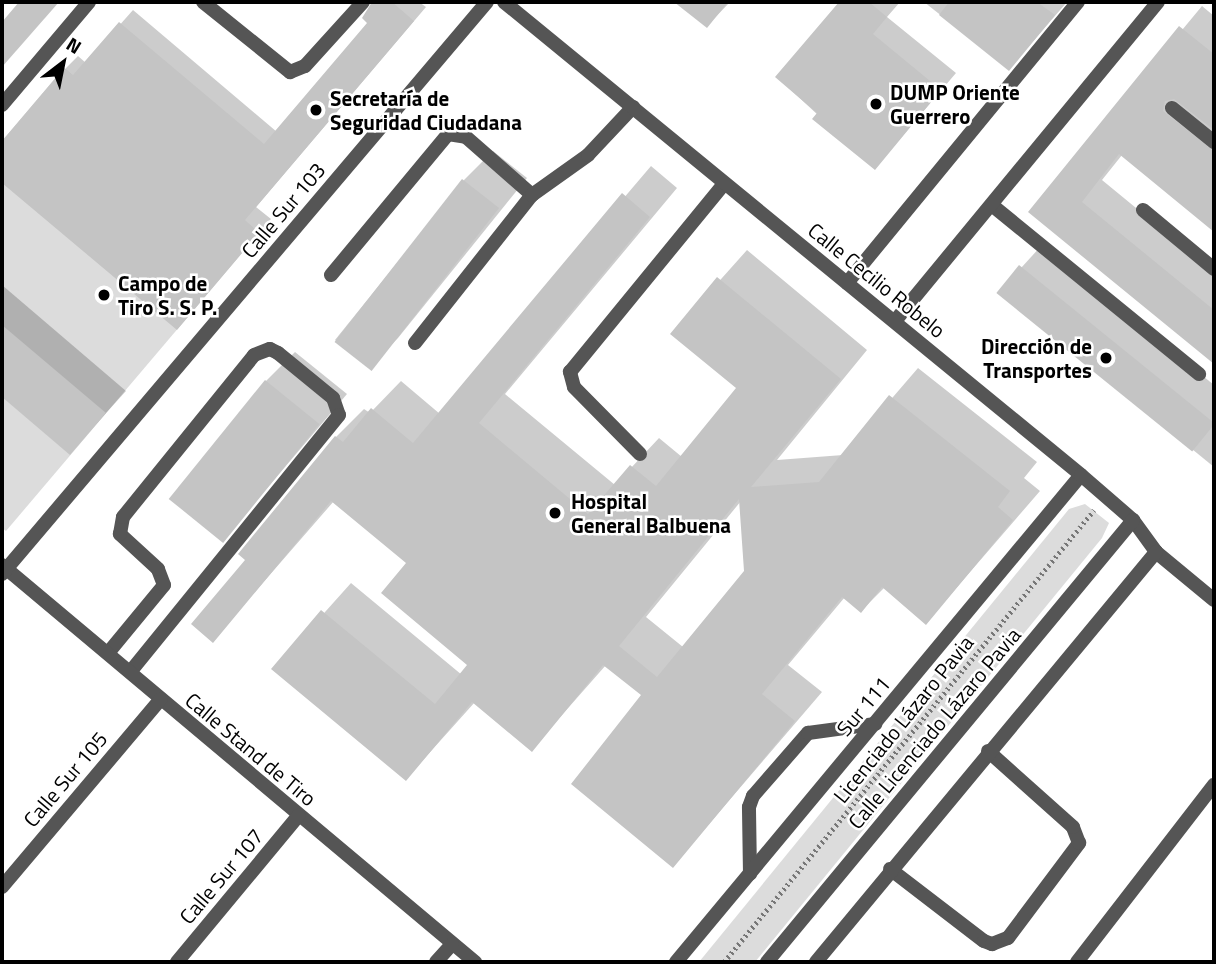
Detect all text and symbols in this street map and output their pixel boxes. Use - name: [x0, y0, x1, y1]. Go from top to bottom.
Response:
- north arrow: [28, 28, 98, 98]
- text: N: [61, 29, 88, 61]
- place label: DUMP Oriente Guerrero: [890, 79, 1020, 129]
- place label: Secretaría de Seguridad Ciudadana: [330, 85, 522, 135]
- marker: DUMP Oriente Guerrero: [868, 96, 884, 112]
- marker: Secretaría de Seguridad Ciudadana: [308, 102, 324, 118]
- street label: Calle Sur 103: [236, 157, 330, 263]
- street label: Calle Cecilio Robelo: [803, 217, 951, 343]
- place label: Campo de Tiro S. S. P.: [118, 270, 217, 320]
- marker: Campo de Tiro S. S. P.: [96, 287, 112, 303]
- place label: Dirección de Transportes: [981, 333, 1092, 383]
- marker: Dirección de Transportes: [1098, 350, 1114, 366]
- place label: Hospital General Balbuena: [571, 488, 731, 538]
- marker: Hospital General Balbuena: [545, 503, 565, 523]
- street label: Calle Licenciado Lázaro Pavia: [842, 622, 1026, 834]
- street label: Licenciado Lázaro Pavia: [828, 630, 978, 808]
- street label: Sur 111: [831, 671, 895, 741]
- street label: Calle Stand de Tiro: [180, 687, 322, 811]
- street label: Calle Sur 105: [18, 726, 112, 832]
- street label: Calle Sur 107: [174, 823, 268, 929]

